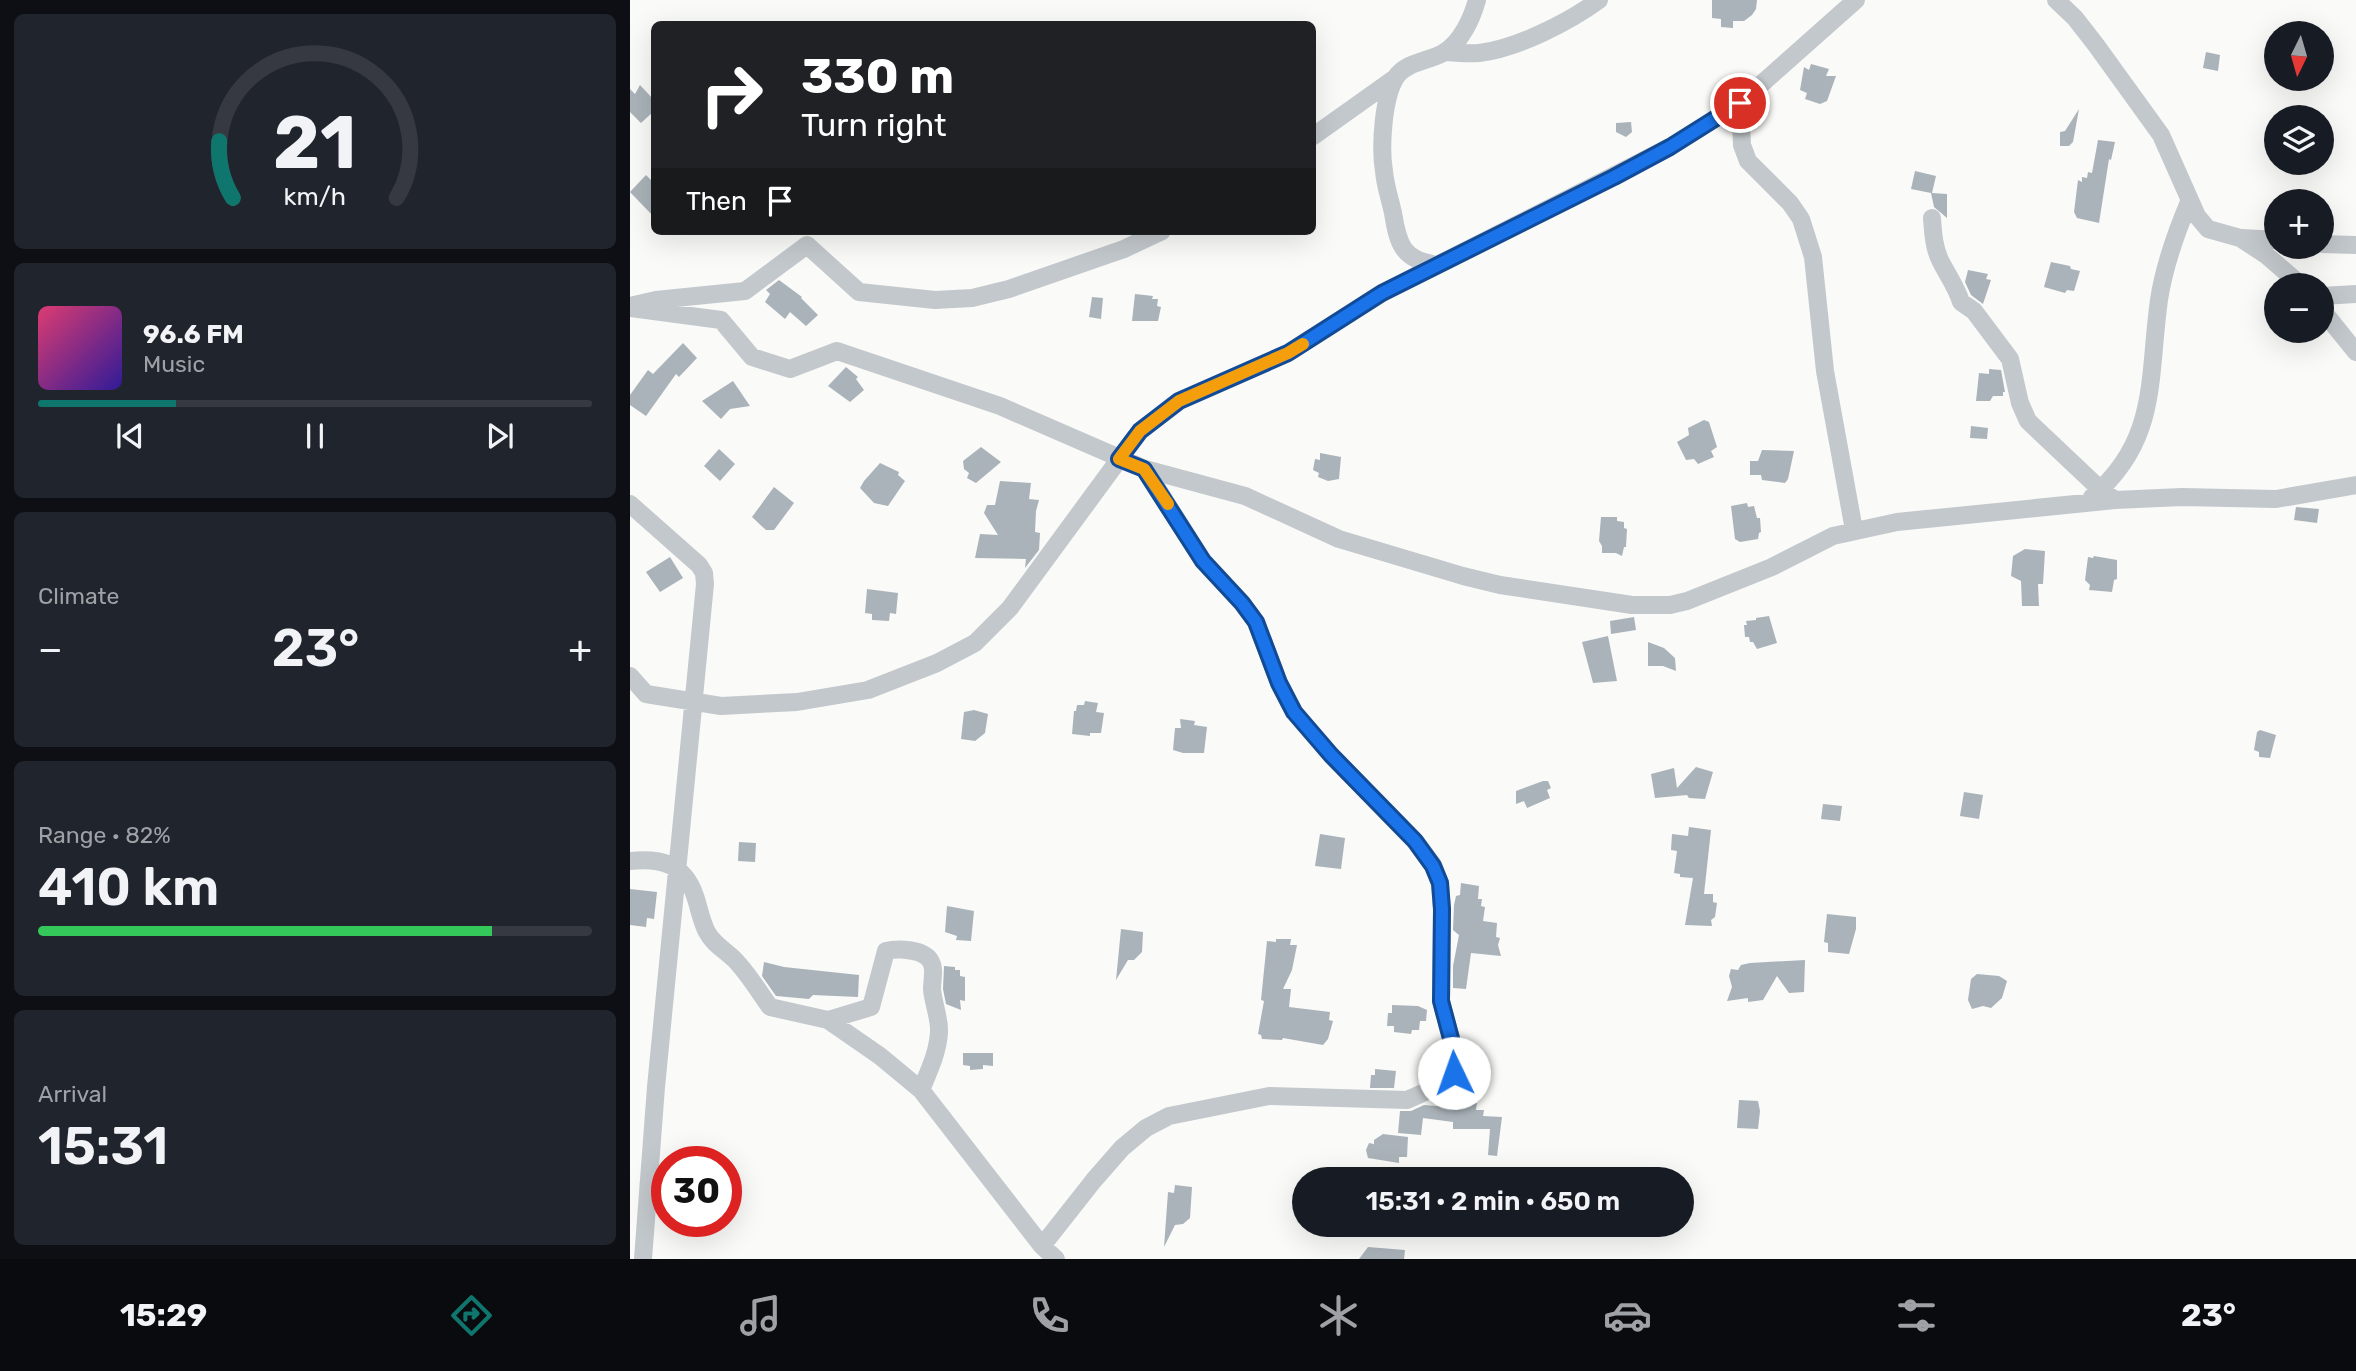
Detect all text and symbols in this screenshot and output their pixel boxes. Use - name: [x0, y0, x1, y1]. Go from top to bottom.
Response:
- north arrow: [2264, 21, 2334, 91]
- map controls: [2264, 21, 2334, 343]
- text: 330 m: [801, 47, 954, 105]
- icon: right: [686, 49, 777, 140]
- pin: [1710, 73, 1770, 133]
- icon: arrive: [1721, 84, 1759, 122]
- text: 21: [273, 100, 357, 186]
- button: layers: [2264, 105, 2334, 175]
- text: Turn right: [801, 106, 946, 144]
- text: km/h: [284, 181, 346, 210]
- icon: arrive: [761, 182, 799, 220]
- text: Then: [686, 186, 747, 217]
- button: +: [2264, 189, 2334, 259]
- button: −: [2264, 273, 2334, 343]
- text: 96.6 FM: [143, 319, 244, 350]
- text: Music: [143, 350, 205, 378]
- icon: previous: [111, 417, 149, 455]
- icon: pause: [296, 417, 334, 455]
- icon: next: [481, 417, 519, 455]
- text: Climate: [38, 582, 119, 610]
- text: 23°: [272, 617, 359, 679]
- text: −: [38, 626, 63, 672]
- text: +: [568, 626, 592, 672]
- text: Range · 82%: [38, 821, 171, 849]
- text: 410 km: [38, 856, 219, 918]
- position arrow: [1417, 1036, 1491, 1110]
- text: Arrival: [38, 1080, 107, 1108]
- text: 15:31: [38, 1115, 168, 1177]
- speed limit sign: 30: [651, 1146, 742, 1237]
- text: 15:31 · 2 min · 650 m: [1366, 1186, 1620, 1217]
- icon: directions: [447, 1291, 496, 1340]
- icon: music: [736, 1291, 785, 1340]
- icon: phone: [1025, 1291, 1074, 1340]
- icon: climate: [1314, 1291, 1363, 1340]
- icon: car: [1603, 1291, 1652, 1340]
- icon: filters: [1892, 1291, 1941, 1340]
- text: 15:29: [120, 1296, 207, 1334]
- text: 23°: [2181, 1296, 2236, 1334]

